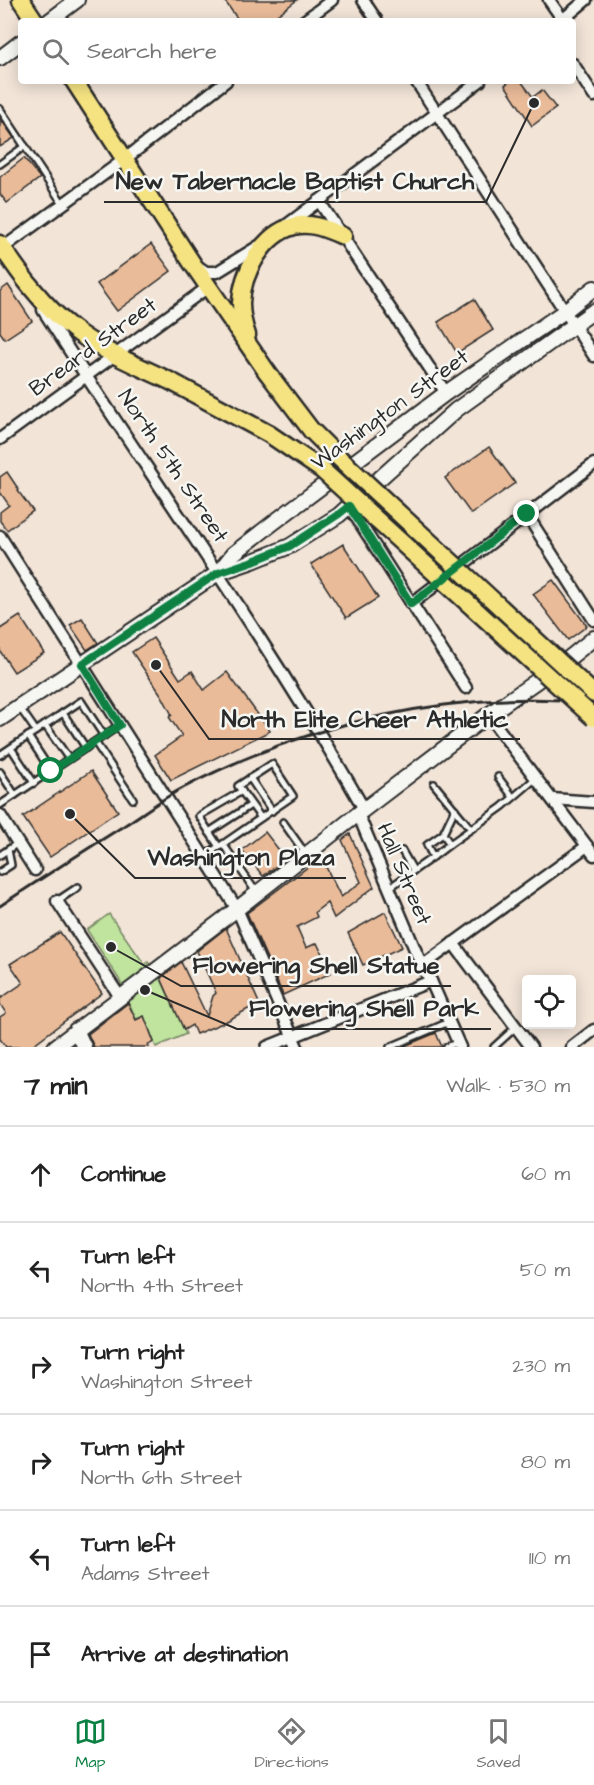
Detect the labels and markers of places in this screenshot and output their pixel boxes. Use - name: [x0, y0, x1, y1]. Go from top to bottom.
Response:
- callout: New Tabernacle Baptist Church: [104, 160, 486, 202]
- callout: North Elite Cheer Athletic: [209, 697, 520, 739]
- callout: Washington Plaza: [135, 836, 346, 878]
- callout: Flowering Shell Statue: [181, 944, 451, 986]
- callout: Flowering Shell Park: [237, 987, 491, 1029]

